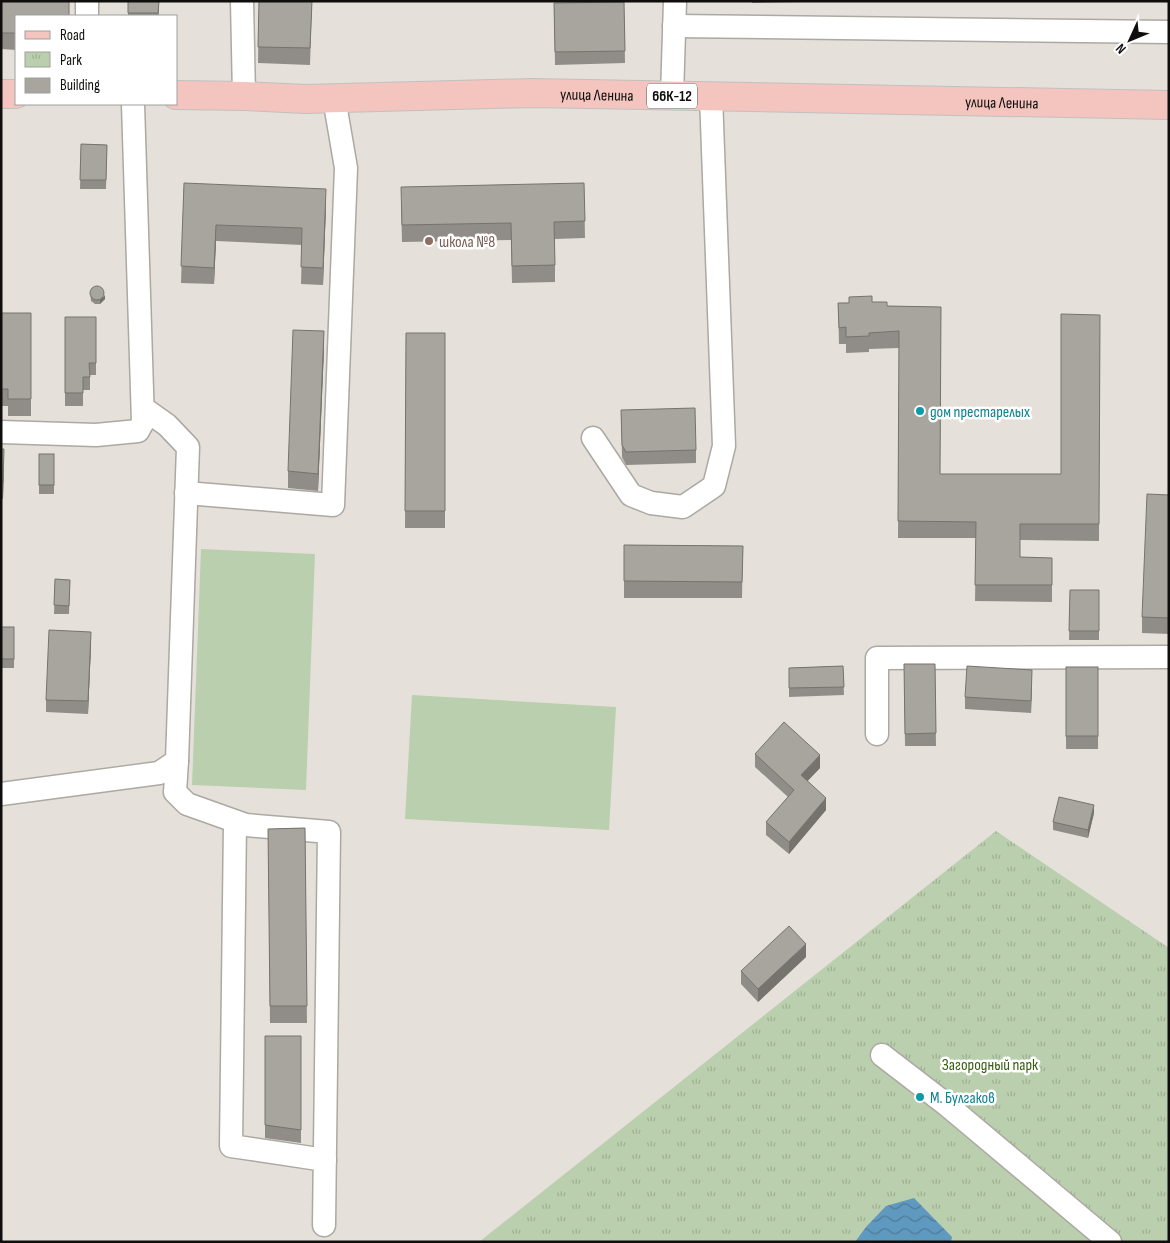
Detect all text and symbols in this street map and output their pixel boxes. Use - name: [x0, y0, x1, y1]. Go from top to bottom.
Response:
- legend: [15, 15, 178, 105]
- north arrow: [1105, 15, 1155, 65]
- text: Road: [60, 26, 85, 45]
- text: N: [1112, 40, 1130, 57]
- text: Park: [60, 51, 82, 70]
- text: Building: [60, 76, 100, 95]
- road number: 66К-12: [647, 84, 697, 108]
- street label: улица Ленина: [560, 86, 634, 106]
- street label: улица Ленина: [965, 93, 1039, 114]
- place label: школа №8: [439, 233, 495, 252]
- marker: школа №8: [423, 235, 435, 247]
- place label: дом престарелых: [930, 403, 1030, 422]
- marker: дом престарелых: [914, 405, 926, 417]
- park label: Загородный парк: [942, 1056, 1039, 1075]
- place label: М. Булгаков: [930, 1089, 995, 1108]
- marker: М. Булгаков: [914, 1091, 926, 1103]

